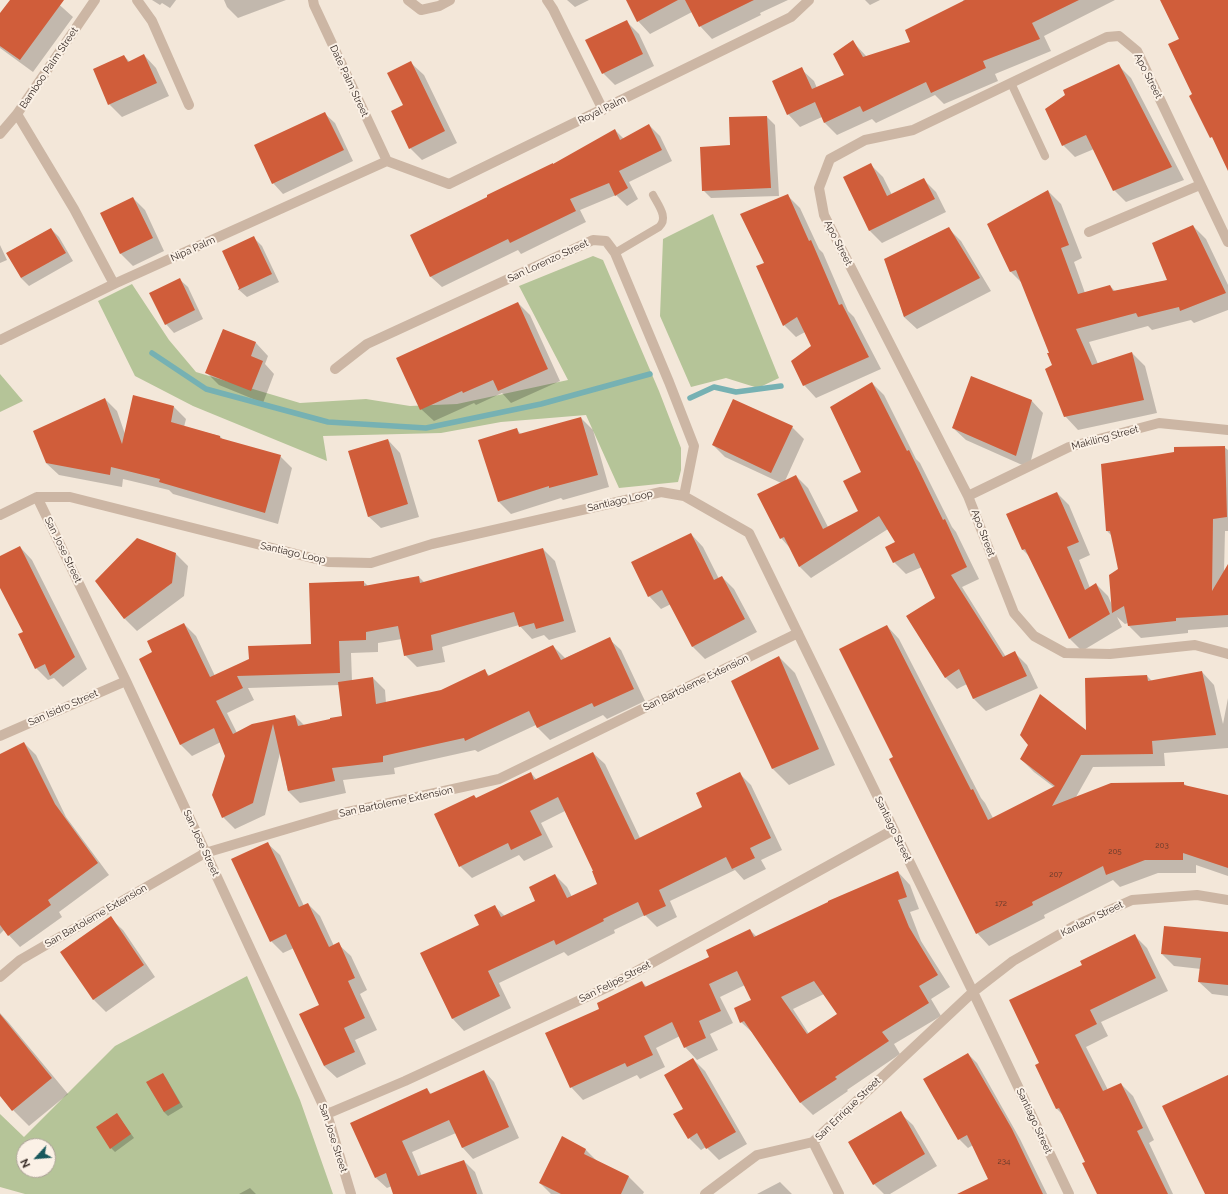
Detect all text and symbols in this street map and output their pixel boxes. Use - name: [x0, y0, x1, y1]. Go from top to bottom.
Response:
- street label: Bamboo Palm Street: [17, 25, 81, 111]
- street label: Date Palm Street: [327, 43, 371, 119]
- street label: Apo Street: [1131, 51, 1165, 101]
- street label: Royal Palm: [576, 93, 628, 127]
- street label: Apo Street: [821, 218, 855, 268]
- street label: Nipa Palm: [169, 234, 217, 264]
- street label: San Lorenzo Street: [506, 237, 590, 285]
- street label: Makiling Street: [1070, 423, 1140, 453]
- street label: Santiago Loop: [586, 488, 654, 514]
- street label: Apo Street: [969, 508, 997, 558]
- street label: San Jose Street: [42, 515, 84, 585]
- street label: Santiago Loop: [259, 540, 327, 566]
- street label: San Bartoleme Extension: [641, 652, 751, 714]
- street label: San Isidro Street: [26, 687, 100, 729]
- street label: San Bartoleme Extension: [338, 784, 454, 820]
- street label: Santiago Street: [872, 795, 914, 863]
- street label: San Jose Street: [180, 808, 222, 878]
- house number: 203: [1155, 841, 1169, 851]
- house number: 205: [1108, 847, 1122, 857]
- house number: 207: [1049, 870, 1063, 880]
- street label: San Bartoleme Extension: [43, 882, 149, 950]
- house number: 172: [995, 899, 1007, 909]
- street label: Kanlaon Street: [1059, 899, 1125, 939]
- street label: San Felipe Street: [577, 959, 653, 1005]
- street label: San Enrique Street: [813, 1075, 883, 1143]
- street label: Santiago Street: [1014, 1086, 1054, 1156]
- street label: San Jose Street: [316, 1102, 350, 1174]
- north arrow: [16, 1138, 56, 1178]
- text: N: [18, 1156, 33, 1170]
- house number: 234: [998, 1157, 1010, 1167]

